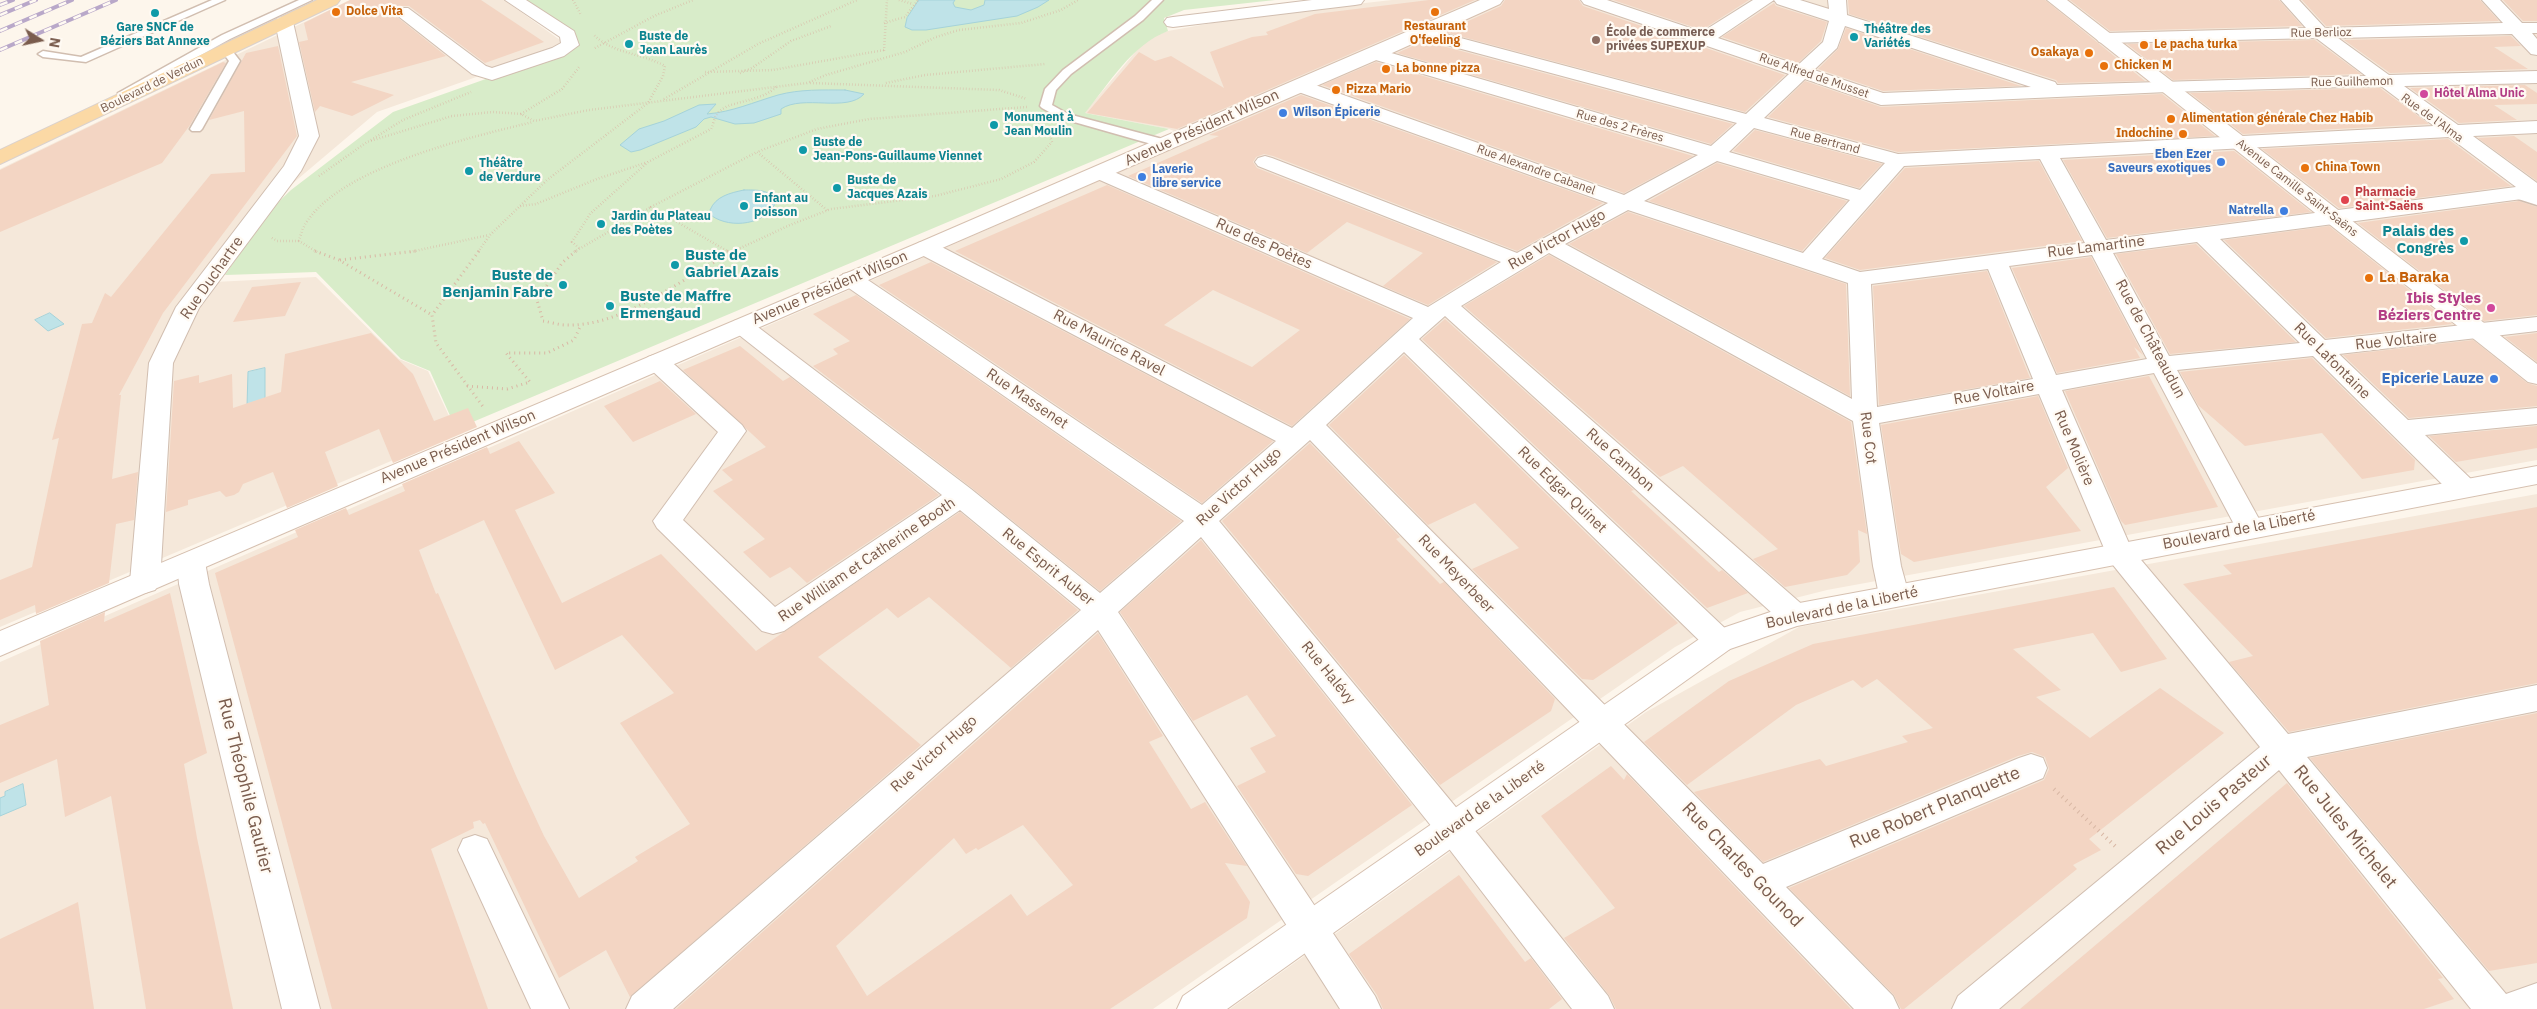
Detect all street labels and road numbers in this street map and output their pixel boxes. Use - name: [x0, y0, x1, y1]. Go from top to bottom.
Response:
- street label: Rue Berlioz: [2290, 25, 2352, 41]
- street label: Rue Alfred de Musset: [1757, 50, 1871, 102]
- street label: Boulevard de Verdun: [98, 54, 206, 116]
- street label: Rue Guilhemon: [2311, 74, 2393, 90]
- street label: Avenue Président Wilson: [1122, 86, 1282, 170]
- street label: Rue de l'Alma: [2398, 91, 2466, 145]
- street label: Rue des 2 Frères: [1575, 107, 1665, 145]
- street label: Rue Bertrand: [1789, 125, 1861, 157]
- street label: Avenue Camille Saint-Saëns: [2233, 136, 2361, 240]
- street label: Rue Alexandre Cabanel: [1475, 142, 1597, 198]
- street label: Rue Victor Hugo: [1505, 206, 1609, 274]
- street label: Rue des Poètes: [1213, 215, 1315, 273]
- street label: Rue Lamartine: [2046, 232, 2146, 262]
- street label: Rue Duchartre: [177, 233, 247, 323]
- street label: Avenue Président Wilson: [750, 247, 910, 329]
- street label: Rue de Châteaudun: [2111, 277, 2189, 401]
- street label: Rue Maurice Ravel: [1050, 306, 1168, 380]
- street label: Rue Lafontaine: [2290, 319, 2374, 403]
- street label: Rue Voltaire: [2354, 328, 2438, 354]
- street label: Rue Massenet: [983, 365, 1071, 433]
- street label: Rue Voltaire: [1952, 377, 2036, 409]
- street label: Avenue Président Wilson: [378, 406, 538, 488]
- street label: Rue Molière: [2050, 408, 2098, 488]
- street label: Rue Cot: [1856, 411, 1880, 465]
- street label: Rue Cambon: [1582, 425, 1658, 495]
- street label: Rue Edgar Quinet: [1514, 443, 1610, 537]
- street label: Rue Victor Hugo: [1193, 444, 1285, 530]
- street label: Rue William et Catherine Booth: [775, 494, 959, 626]
- street label: Boulevard de la Liberté: [2161, 506, 2317, 554]
- street label: Rue Esprit Auber: [998, 524, 1098, 610]
- street label: Rue Meyerbeer: [1414, 531, 1498, 617]
- street label: Boulevard de la Liberté: [1764, 583, 1920, 633]
- street label: Rue Halévy: [1297, 638, 1359, 708]
- street label: Rue Théophile Gautier: [213, 696, 277, 876]
- street label: Rue Victor Hugo: [887, 712, 981, 796]
- street label: Rue Louis Pasteur: [2152, 750, 2276, 860]
- street label: Boulevard de la Liberté: [1411, 757, 1549, 861]
- street label: Rue Jules Michelet: [2289, 761, 2401, 893]
- street label: Rue Robert Planquette: [1846, 762, 2024, 854]
- street label: Rue Charles Gounod: [1677, 798, 1807, 932]

